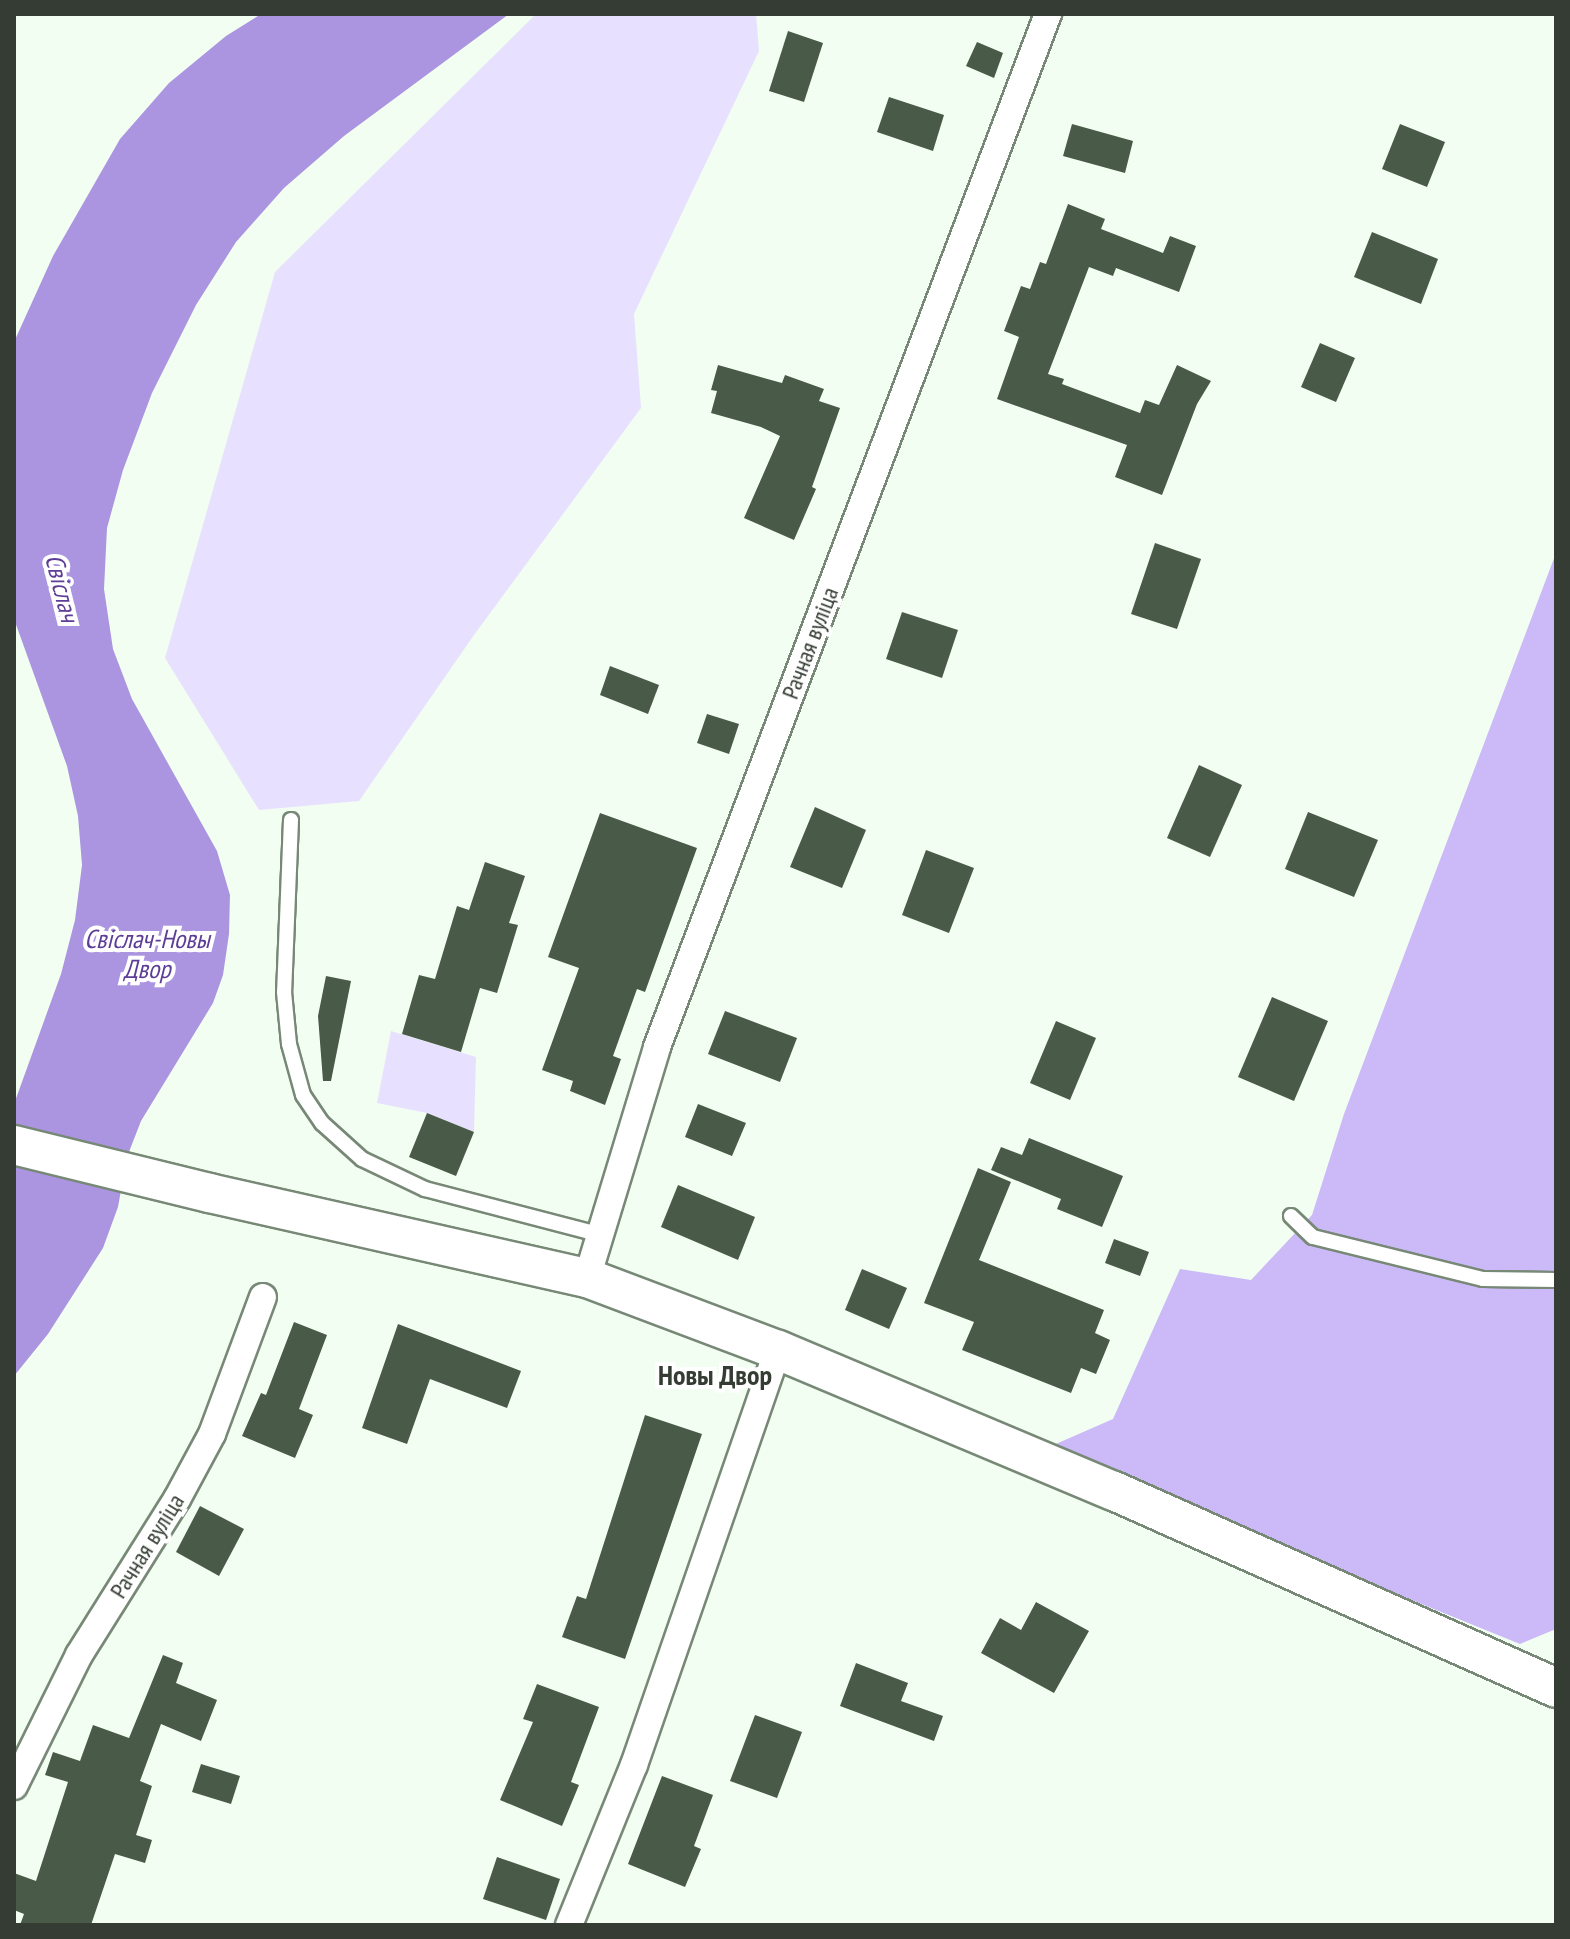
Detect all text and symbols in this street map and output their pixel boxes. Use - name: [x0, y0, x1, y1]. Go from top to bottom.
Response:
- water label: Свіслач: [39, 551, 85, 625]
- street label: Рачная вуліца: [776, 583, 844, 703]
- water label: Свіслач-Новы Двор: [84, 923, 210, 984]
- district label: Новы Двор: [658, 1358, 772, 1392]
- street label: Рачная вуліца: [104, 1489, 190, 1603]

